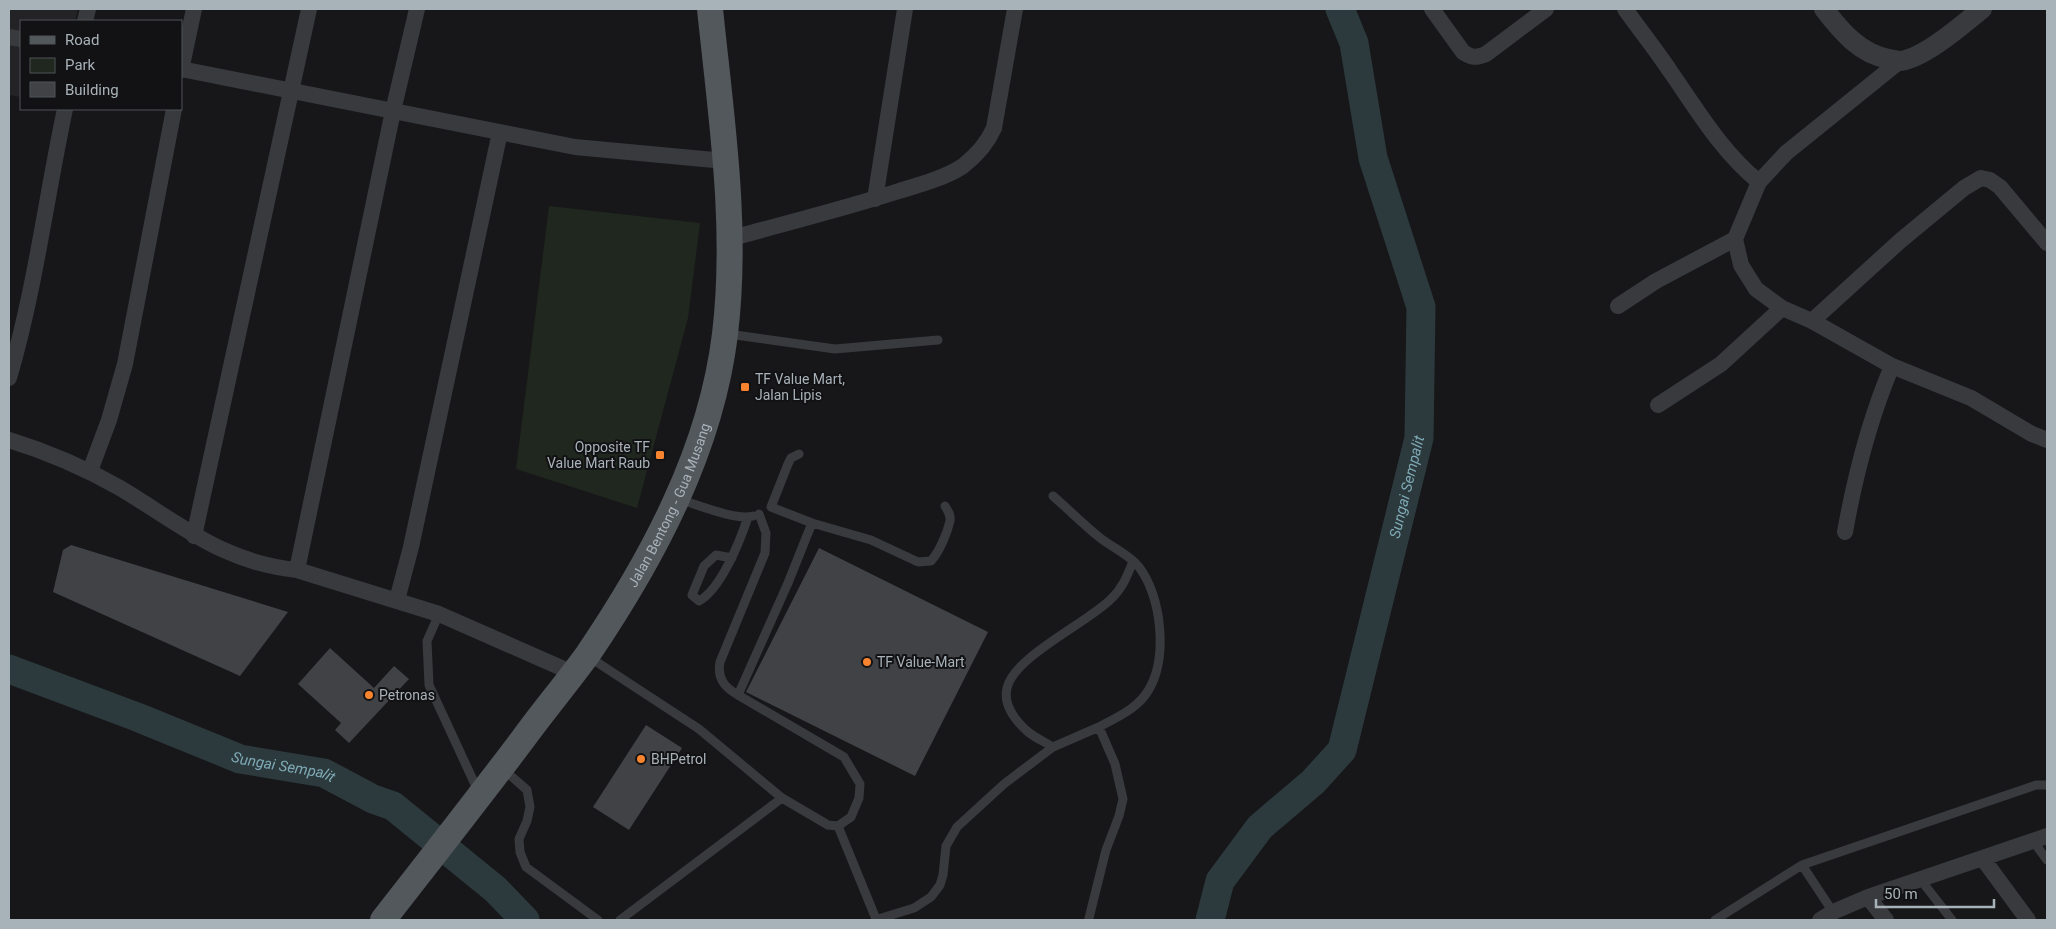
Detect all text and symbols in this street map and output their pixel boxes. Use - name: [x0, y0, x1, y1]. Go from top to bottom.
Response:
- legend: [20, 20, 182, 110]
- text: Road: [65, 31, 99, 49]
- text: Park: [65, 56, 96, 74]
- text: Building: [65, 81, 119, 99]
- place label: TF Value Mart, Jalan Lipis: [755, 371, 845, 403]
- marker: TF Value Mart, Jalan Lipis: [739, 381, 751, 393]
- street label: Jalan Bentong - Gua Musang: [624, 421, 713, 590]
- water label: Sungai Sempalit: [1386, 434, 1428, 540]
- place label: Opposite TF Value Mart Raub: [547, 439, 650, 471]
- marker: Opposite TF Value Mart Raub: [654, 449, 666, 461]
- place label: TF Value-Mart: [877, 654, 965, 670]
- marker: TF Value-Mart: [861, 656, 873, 668]
- place label: Petronas: [379, 687, 435, 703]
- marker: Petronas: [363, 689, 375, 701]
- water label: Sungai Sempalit: [229, 747, 339, 786]
- place label: BHPetrol: [651, 751, 706, 767]
- marker: BHPetrol: [635, 753, 647, 765]
- scale bar: [1876, 876, 1994, 908]
- text: 50 m: [1884, 885, 1918, 903]

